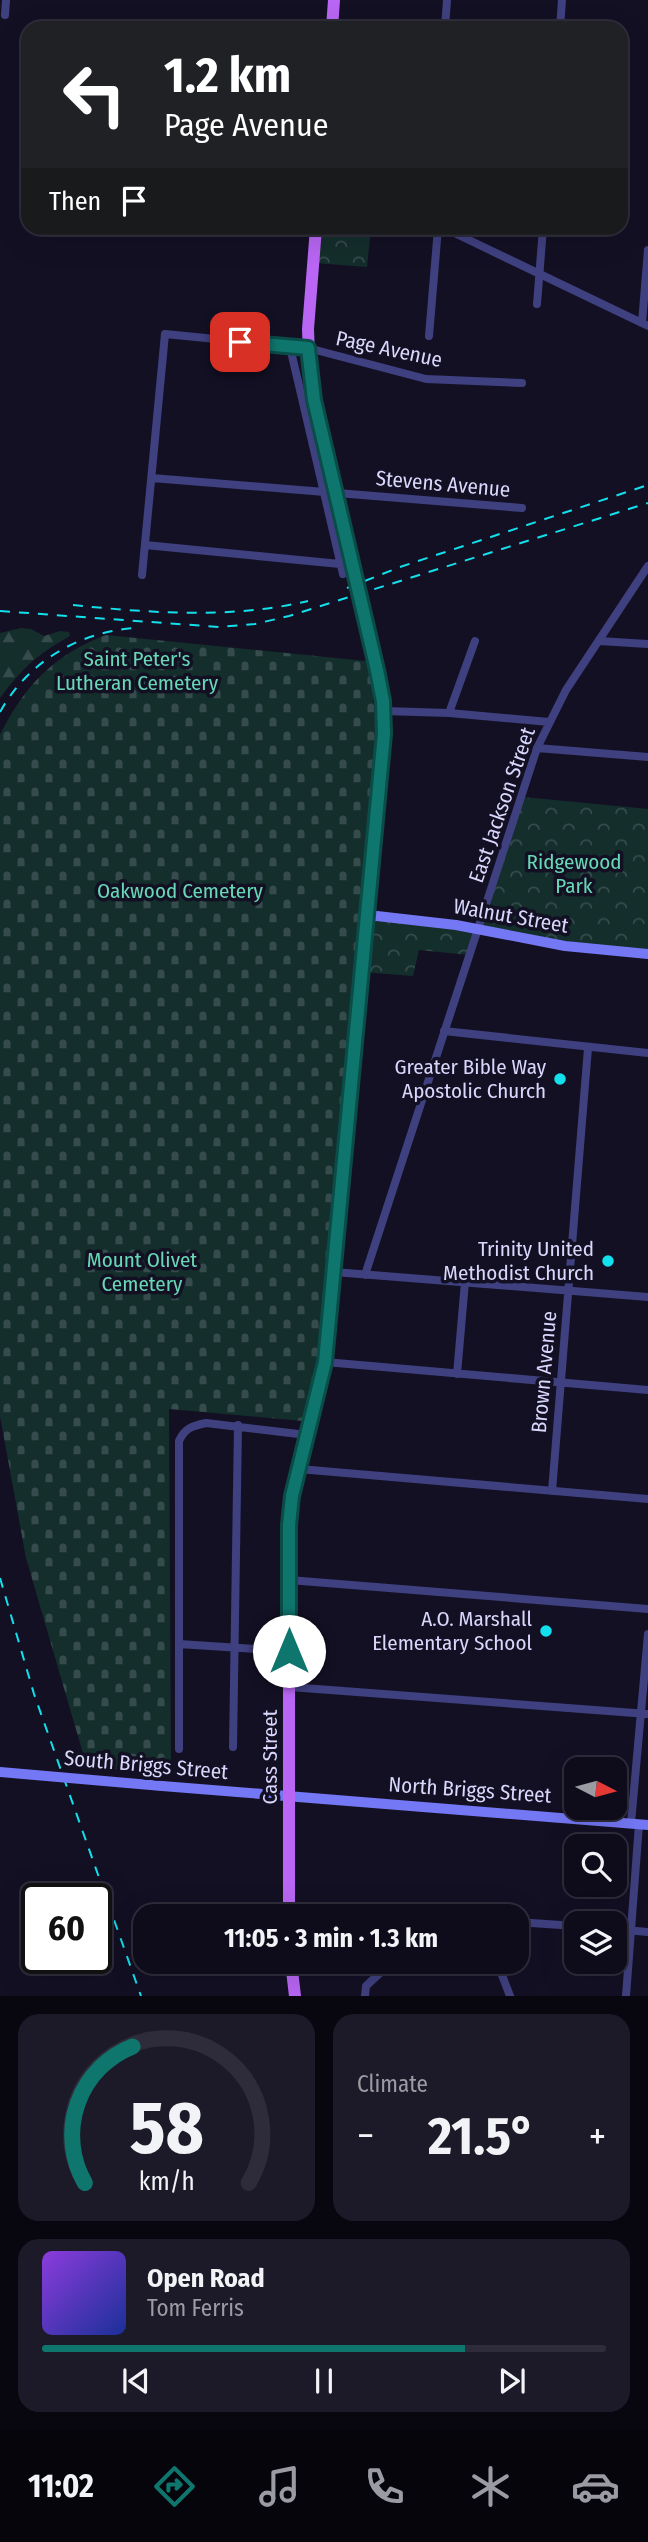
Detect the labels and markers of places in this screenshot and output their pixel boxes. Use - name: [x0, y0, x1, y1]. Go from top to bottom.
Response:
- pin: [210, 312, 270, 372]
- place label: Greater Bible Way Apostolic Church: [394, 1054, 547, 1104]
- marker: Greater Bible Way Apostolic Church: [552, 1071, 568, 1087]
- place label: Trinity United Methodist Church: [443, 1236, 594, 1286]
- marker: Trinity United Methodist Church: [600, 1253, 616, 1269]
- place label: A.O. Marshall Elementary School: [372, 1606, 532, 1656]
- marker: A.O. Marshall Elementary School: [538, 1623, 554, 1639]

